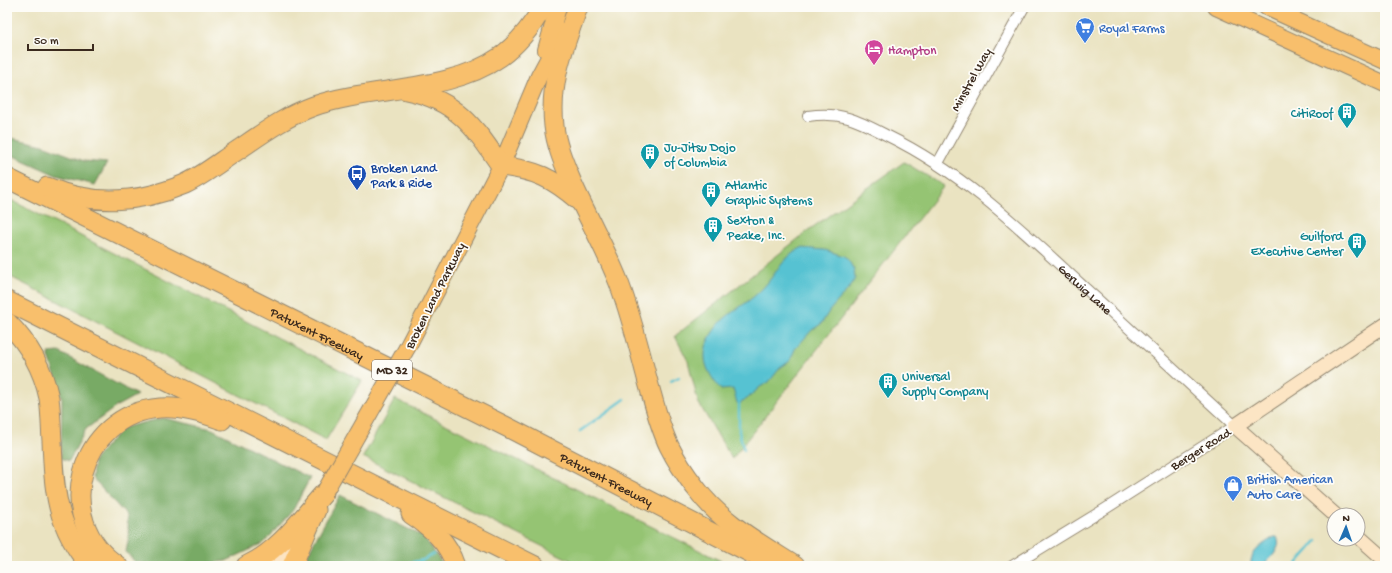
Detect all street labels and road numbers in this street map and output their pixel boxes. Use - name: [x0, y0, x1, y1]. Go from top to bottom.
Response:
- street label: Minstrel Way: [949, 45, 996, 114]
- street label: Broken Land Parkway: [403, 240, 470, 353]
- street label: Gerwig Lane: [1054, 262, 1114, 319]
- street label: Patuxent Freeway: [266, 305, 366, 365]
- road number: MD 32: [372, 360, 412, 380]
- street label: Berger Road: [1168, 425, 1235, 475]
- street label: Patuxent Freeway: [556, 450, 655, 511]

